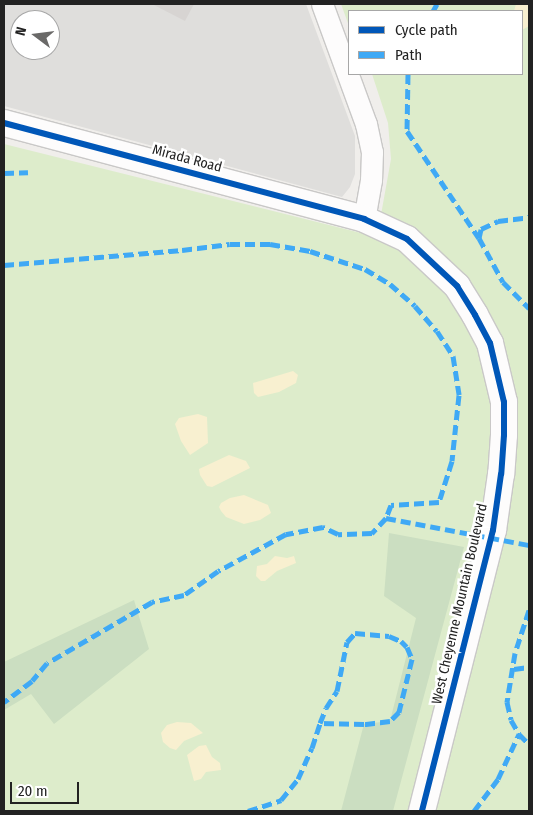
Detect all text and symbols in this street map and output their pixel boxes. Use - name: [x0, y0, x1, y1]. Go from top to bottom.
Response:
- north arrow: [10, 10, 60, 60]
- legend: [348, 10, 523, 75]
- text: Cycle path: [395, 21, 458, 39]
- text: N: [12, 25, 30, 38]
- text: Path: [395, 46, 422, 64]
- street label: Mirada Road: [150, 142, 224, 176]
- street label: West Cheyenne Mountain Boulevard: [429, 502, 491, 706]
- scale bar: [12, 772, 81, 804]
- text: 20 m: [18, 782, 48, 800]

